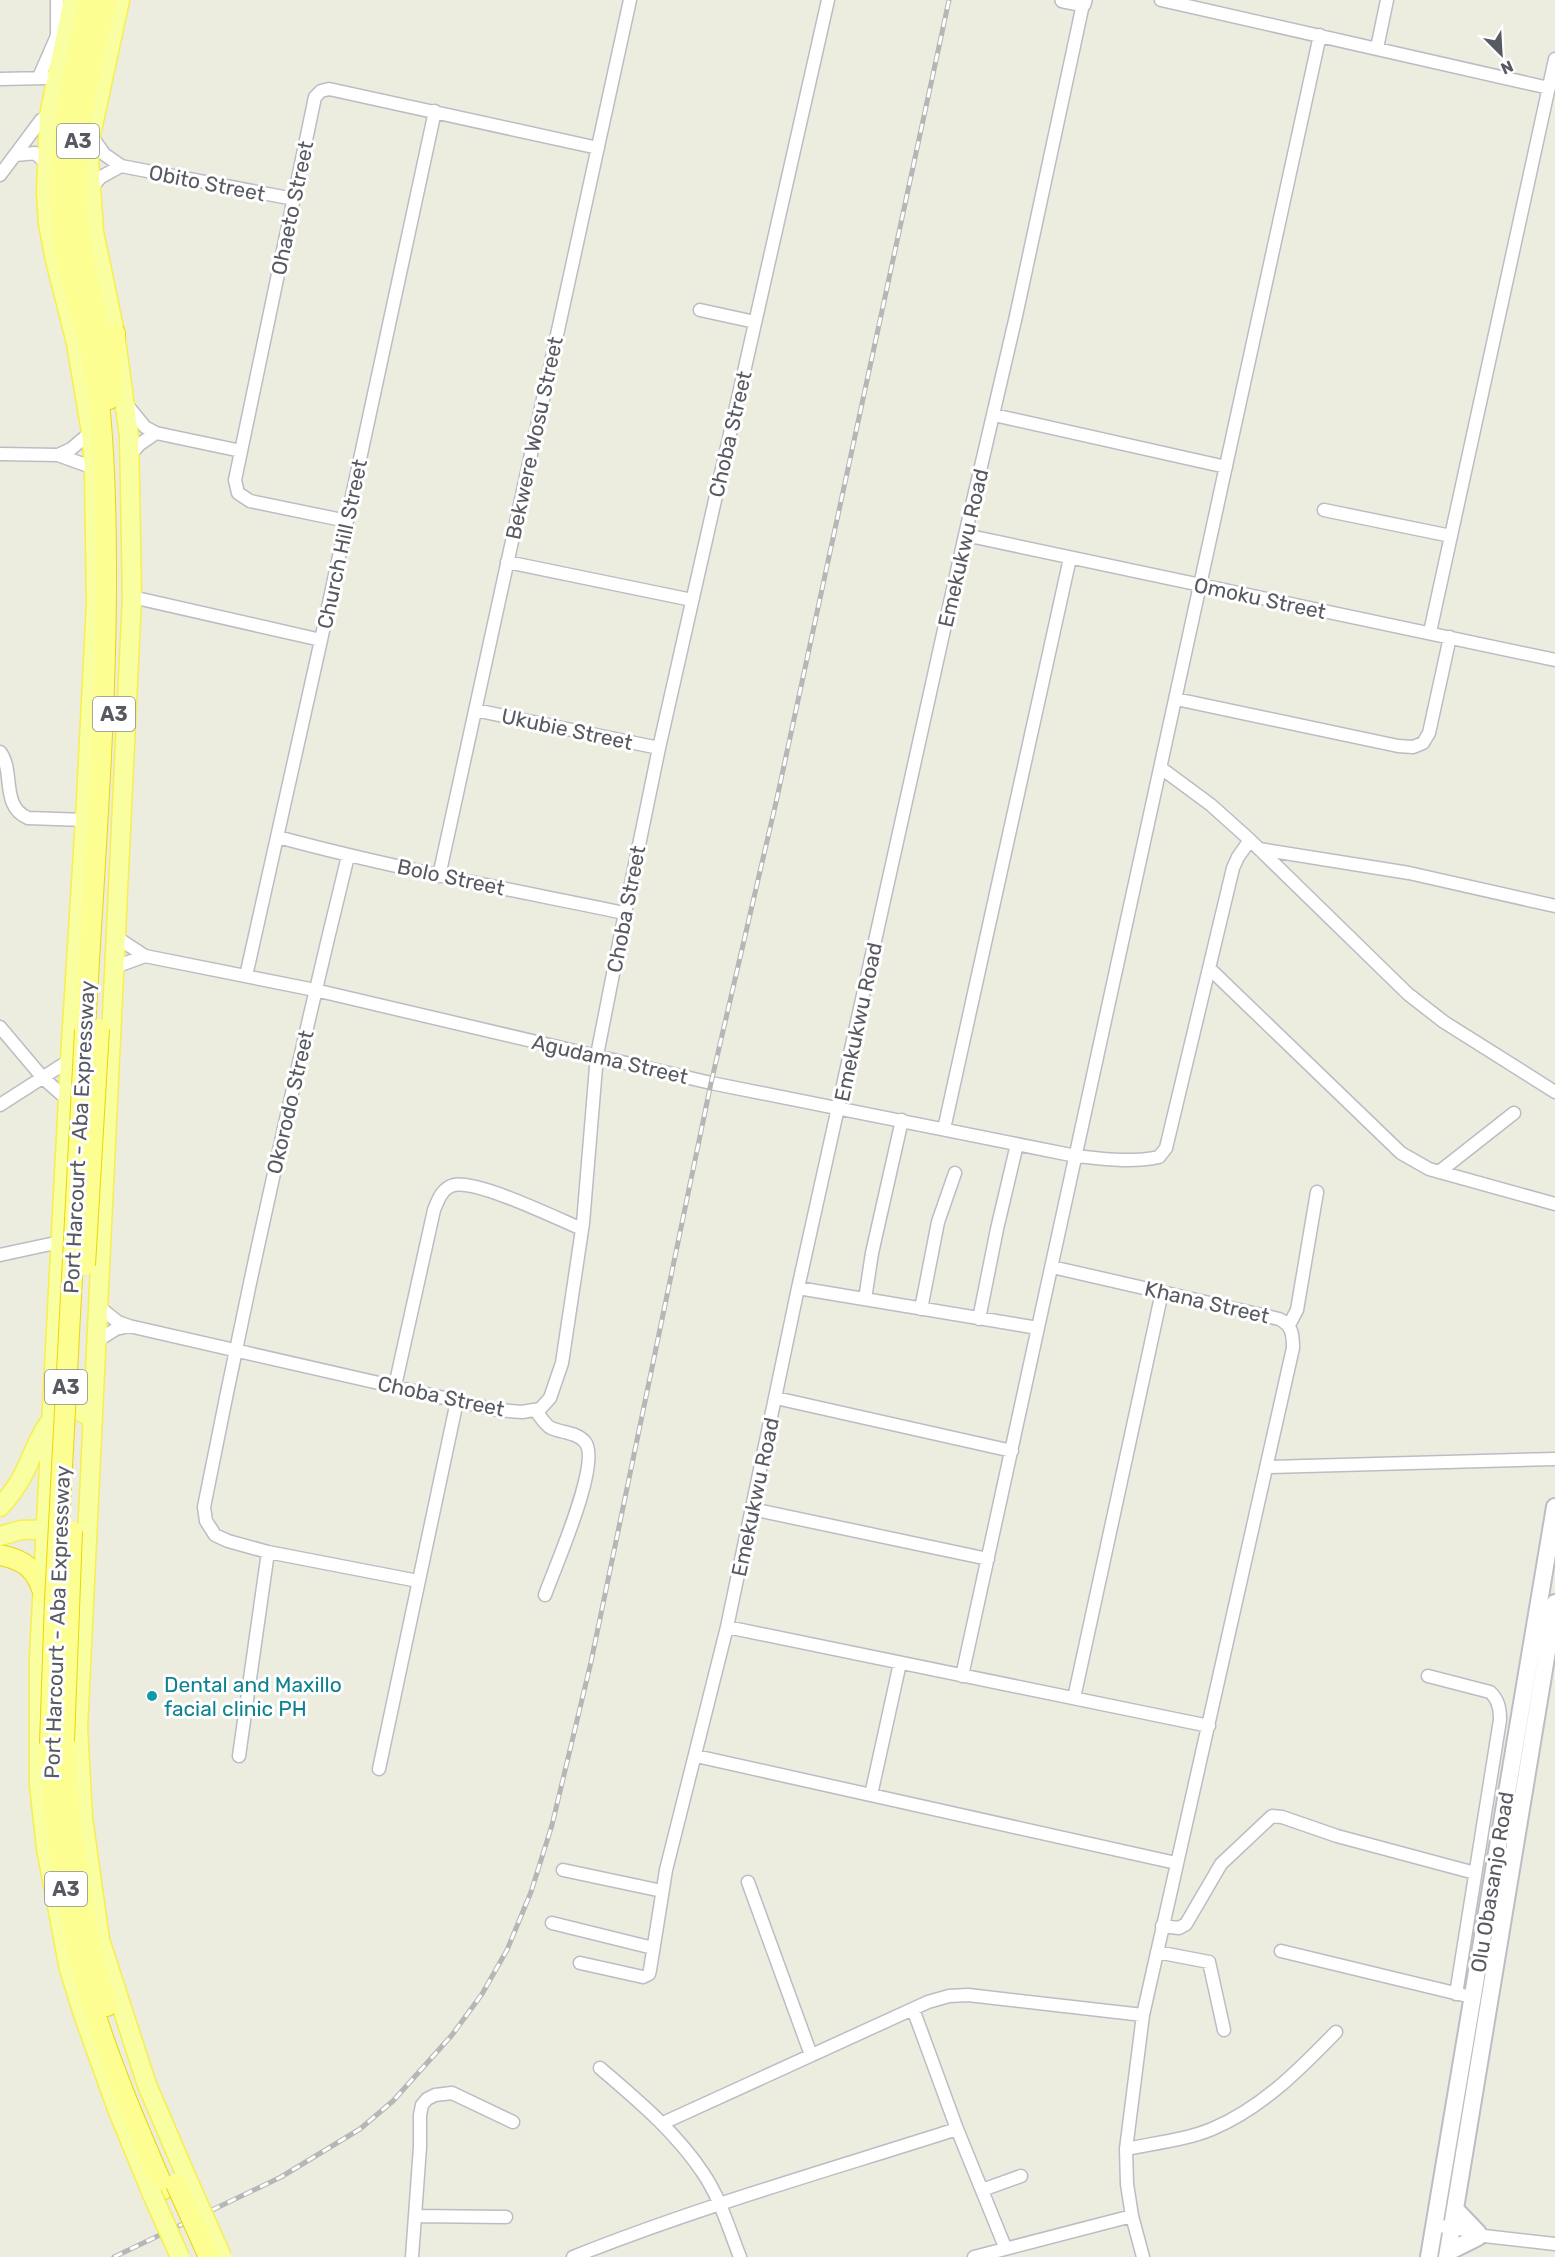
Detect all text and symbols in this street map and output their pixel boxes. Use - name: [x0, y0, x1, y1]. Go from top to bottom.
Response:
- north arrow: [1471, 24, 1531, 84]
- text: N: [1498, 56, 1516, 78]
- road number: A3: [57, 124, 99, 158]
- street label: Ohaeto Street: [266, 139, 318, 277]
- street label: Obito Street: [147, 159, 267, 207]
- street label: Bekwere Wosu Street: [500, 334, 568, 542]
- street label: Choba Street: [703, 368, 757, 500]
- street label: Church Hill Street: [312, 457, 372, 631]
- street label: Emekukwu Road: [933, 466, 993, 630]
- street label: Omoku Street: [1192, 572, 1328, 624]
- road number: A3: [93, 697, 135, 731]
- street label: Ukubie Street: [499, 703, 635, 755]
- street label: Choba Street: [601, 843, 651, 975]
- street label: Bolo Street: [395, 853, 507, 901]
- street label: Emekukwu Road: [829, 940, 887, 1104]
- street label: Port Harcourt - Aba Expressway: [58, 979, 100, 1294]
- street label: Okorodo Street: [261, 1028, 319, 1176]
- street label: Agudama Street: [530, 1029, 690, 1089]
- street label: Khana Street: [1142, 1276, 1272, 1328]
- road number: A3: [45, 1370, 87, 1404]
- street label: Choba Street: [375, 1370, 507, 1422]
- street label: Emekukwu Road: [726, 1415, 784, 1579]
- street label: Port Harcourt - Aba Expressway: [39, 1465, 75, 1779]
- place label: Dental and Maxillo facial clinic PH: [164, 1672, 342, 1721]
- marker: Dental and Maxillo facial clinic PH: [145, 1689, 159, 1703]
- street label: Olu Obasanjo Road: [1465, 1790, 1519, 1974]
- road number: A3: [45, 1872, 87, 1906]

